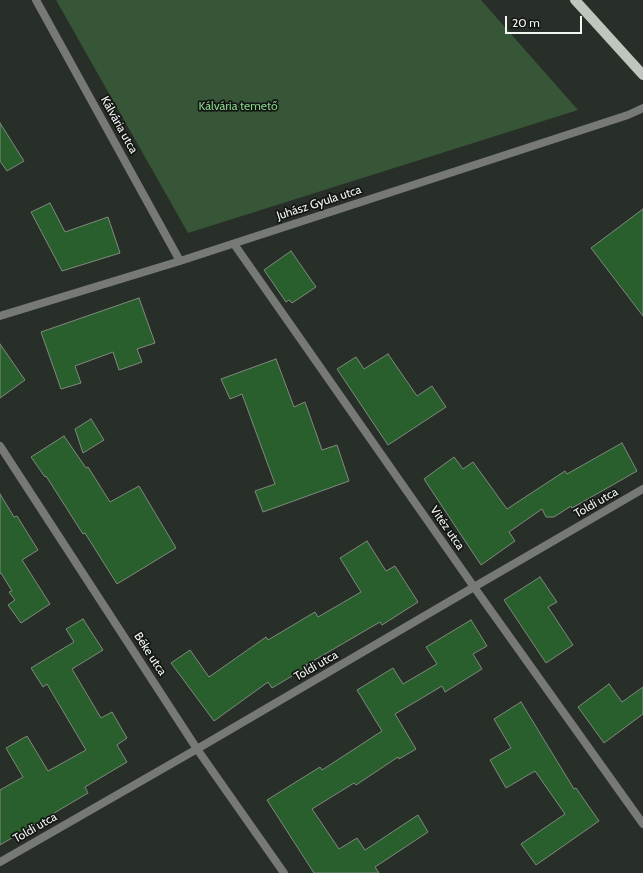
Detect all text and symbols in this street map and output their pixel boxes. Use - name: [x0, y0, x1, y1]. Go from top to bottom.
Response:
- scale bar: [507, 8, 584, 34]
- text: 20 m: [512, 15, 540, 30]
- street label: Kálvária utca: [97, 94, 141, 156]
- park label: Kálvária temető: [198, 99, 278, 113]
- street label: Juhász Gyula utca: [275, 183, 363, 223]
- street label: Toldi utca: [572, 485, 620, 521]
- street label: Vitéz utca: [427, 503, 467, 553]
- street label: Béke utca: [131, 630, 169, 678]
- street label: Toldi utca: [292, 648, 340, 684]
- street label: Toldi utca: [11, 810, 59, 846]

